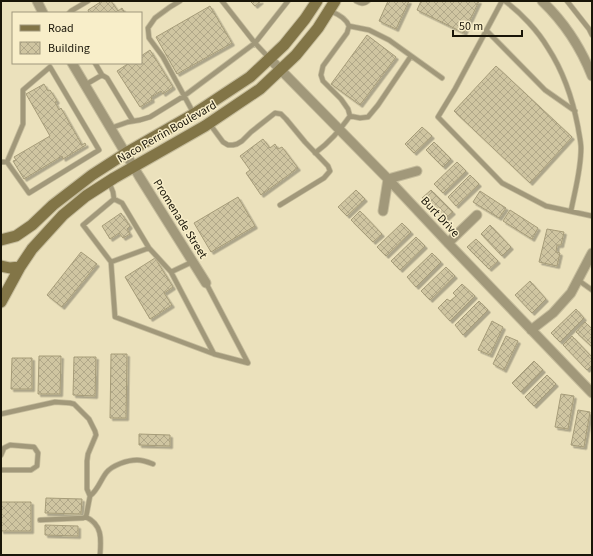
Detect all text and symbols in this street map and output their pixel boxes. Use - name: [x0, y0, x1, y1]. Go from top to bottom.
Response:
- legend: [12, 12, 142, 64]
- scale bar: [453, 12, 522, 38]
- text: 50 m: [459, 18, 483, 35]
- text: Road: [48, 20, 74, 37]
- text: Building: [48, 40, 90, 57]
- street label: Naco Perrin Boulevard: [114, 97, 220, 167]
- street label: Promenade Street: [149, 176, 211, 262]
- street label: Burt Drive: [417, 193, 463, 241]

